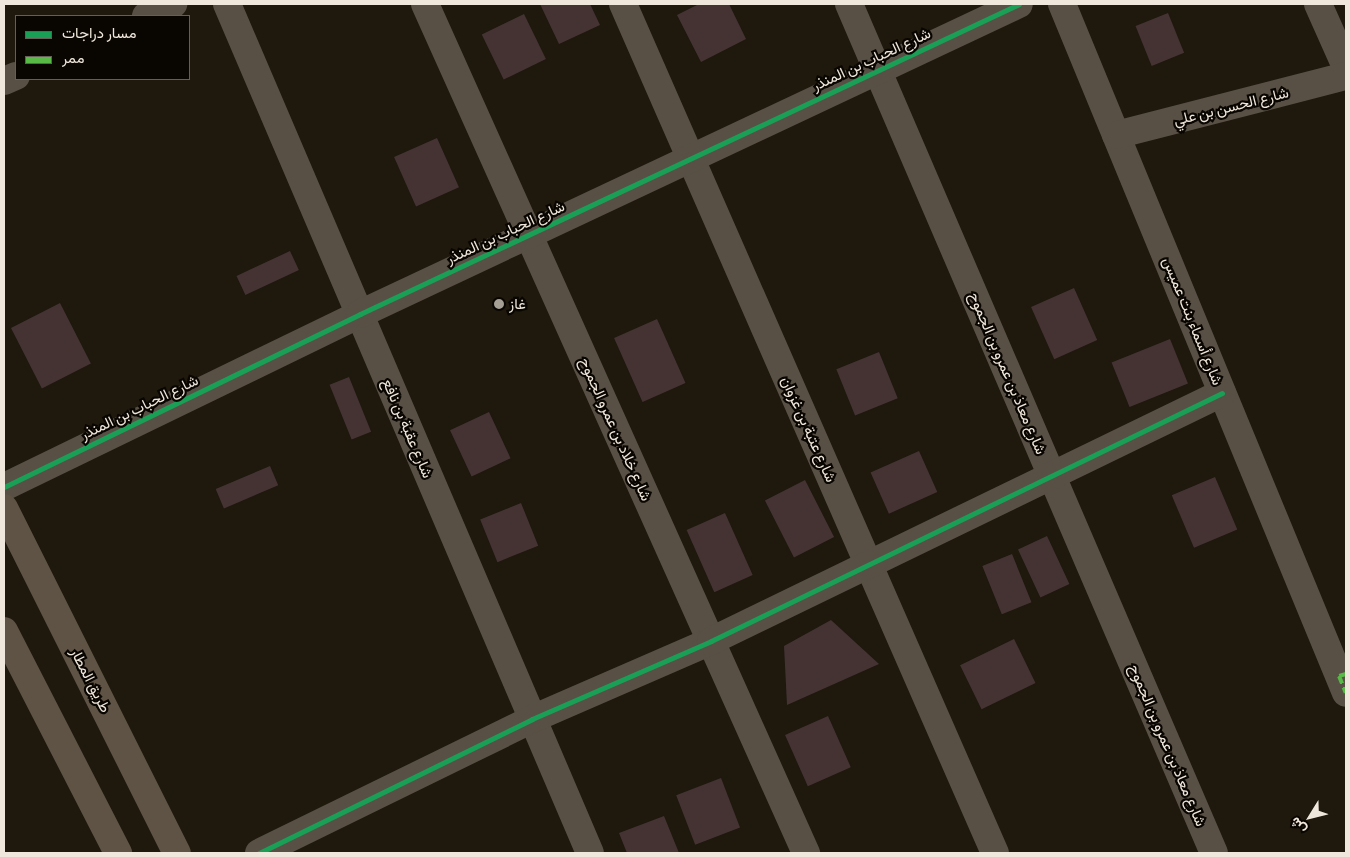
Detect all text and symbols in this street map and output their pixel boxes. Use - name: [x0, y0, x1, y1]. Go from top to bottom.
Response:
- legend: [15, 15, 190, 80]
- text: مسار دراجات: [62, 23, 136, 41]
- street label: شارع الحباب بن المنذر: [809, 24, 933, 94]
- text: ممر: [62, 48, 84, 66]
- street label: شارع الحسن بن علي: [1172, 83, 1290, 129]
- street label: شارع الحباب بن المنذر: [443, 197, 567, 267]
- street label: شارع أسماء بنت عميس: [1159, 254, 1227, 388]
- street label: شارع معاذ بن عمرو بن الجموح: [966, 289, 1050, 457]
- place label: غاز: [509, 295, 526, 313]
- marker: غاز: [493, 298, 505, 310]
- street label: شارع خلاد بن عمرو الجموح: [576, 354, 656, 504]
- street label: شارع الحباب بن المنذر: [77, 371, 201, 443]
- street label: شارع عتبة بن غزوان: [778, 373, 840, 485]
- street label: شارع عقبة بن نافع: [379, 376, 437, 480]
- street label: طريق المطار: [67, 645, 115, 715]
- street label: شارع معاذ بن عمرو بن الجموح: [1126, 661, 1210, 829]
- north arrow: [1285, 792, 1335, 842]
- text: ش: [1286, 814, 1309, 838]

